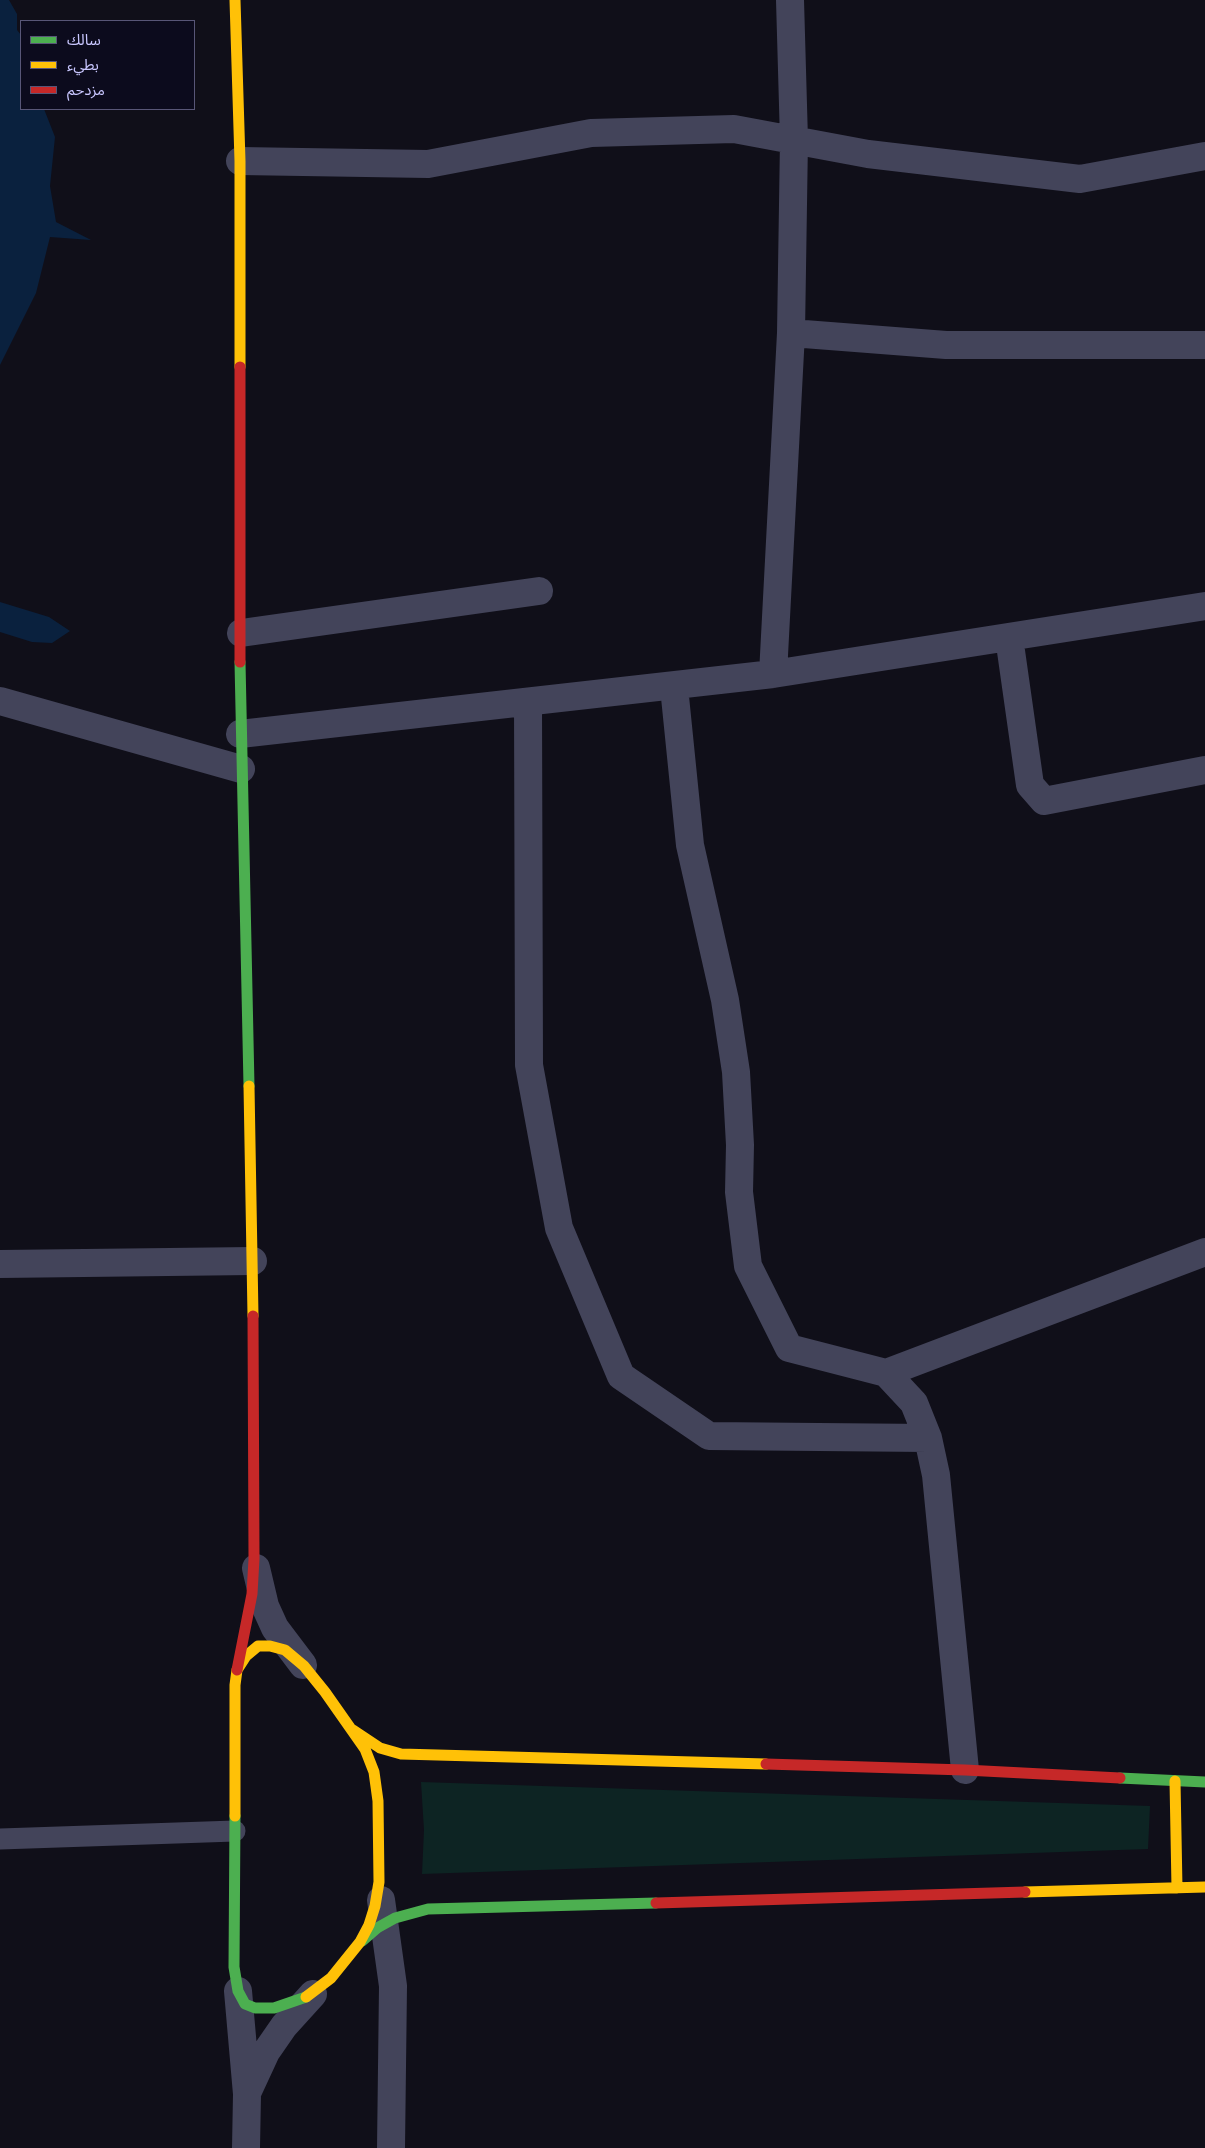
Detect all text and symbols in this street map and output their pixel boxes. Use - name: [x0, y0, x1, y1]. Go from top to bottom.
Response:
- legend: [20, 20, 195, 110]
- text: سالك: [67, 28, 101, 51]
- text: بطيء: [67, 53, 99, 76]
- text: مزدحم: [67, 78, 105, 101]

